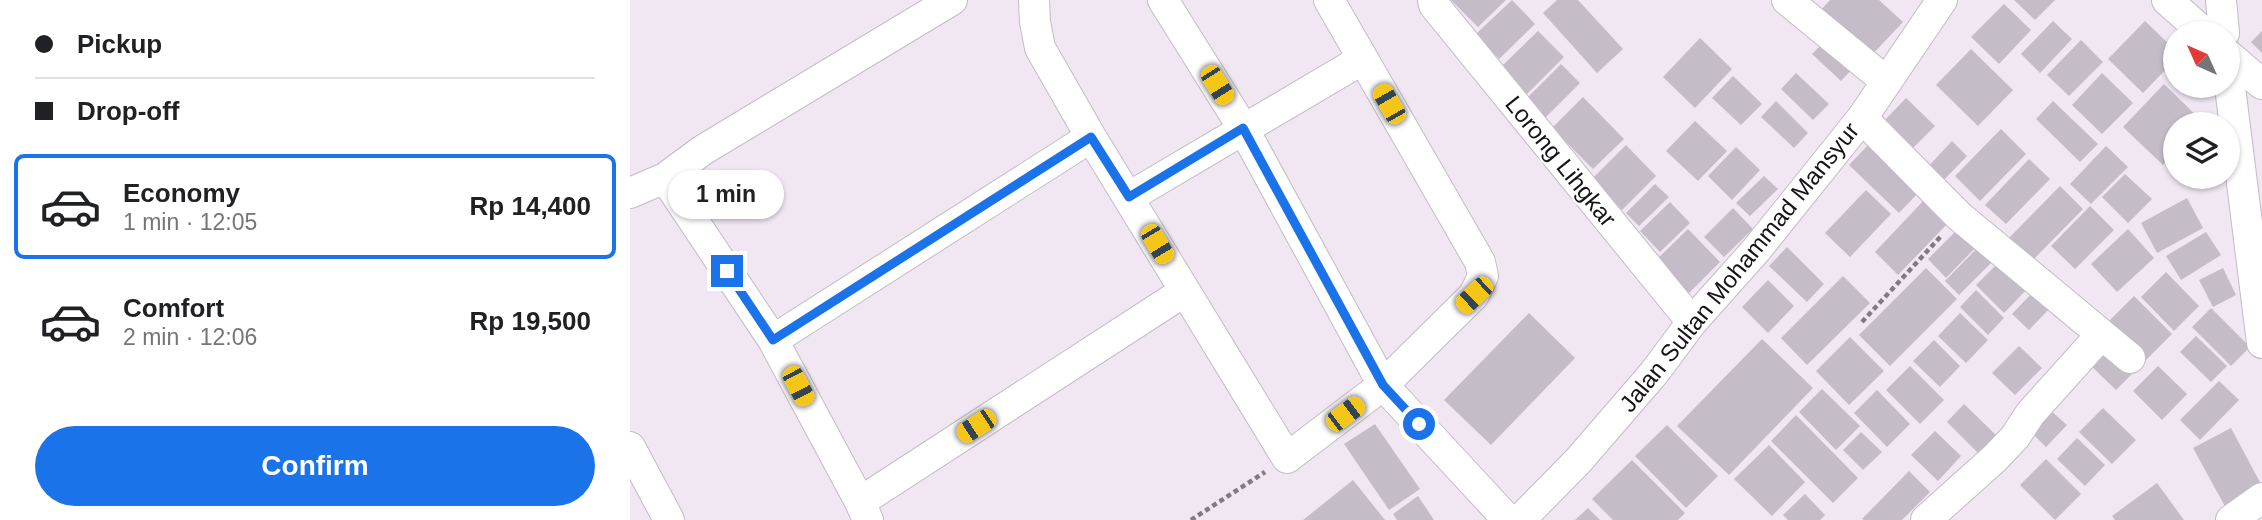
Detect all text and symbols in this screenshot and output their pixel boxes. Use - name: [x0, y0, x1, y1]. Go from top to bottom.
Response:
- north arrow: [2163, 21, 2240, 98]
- map controls: [2163, 21, 2240, 189]
- text: Pickup: [77, 29, 162, 59]
- car: [1197, 62, 1238, 108]
- car: [1370, 81, 1409, 127]
- street label: Lorong Lihgkar: [1500, 90, 1622, 232]
- text: Drop-off: [77, 96, 180, 126]
- button: layers: [2163, 112, 2240, 189]
- street label: Jalan Sultan Mohammad Mansyur: [1614, 117, 1864, 417]
- callout: 1 min: [669, 170, 785, 218]
- icon: car: [39, 175, 102, 238]
- text: Economy: [123, 178, 240, 208]
- text: 1 min: [696, 181, 756, 207]
- text: Rp 14,400: [470, 191, 591, 221]
- text: 1 min · 12:05: [123, 209, 257, 235]
- car: [1138, 221, 1177, 267]
- route end: [711, 255, 743, 287]
- car: [1452, 273, 1497, 317]
- icon: car: [39, 290, 102, 353]
- text: Comfort: [123, 293, 224, 323]
- text: Rp 19,500: [470, 306, 591, 336]
- text: 2 min · 12:06: [123, 324, 257, 350]
- car: [779, 363, 818, 409]
- car: [1322, 393, 1369, 435]
- car: [953, 406, 1000, 446]
- route start: [1403, 408, 1435, 440]
- button: Confirm: [35, 426, 595, 506]

